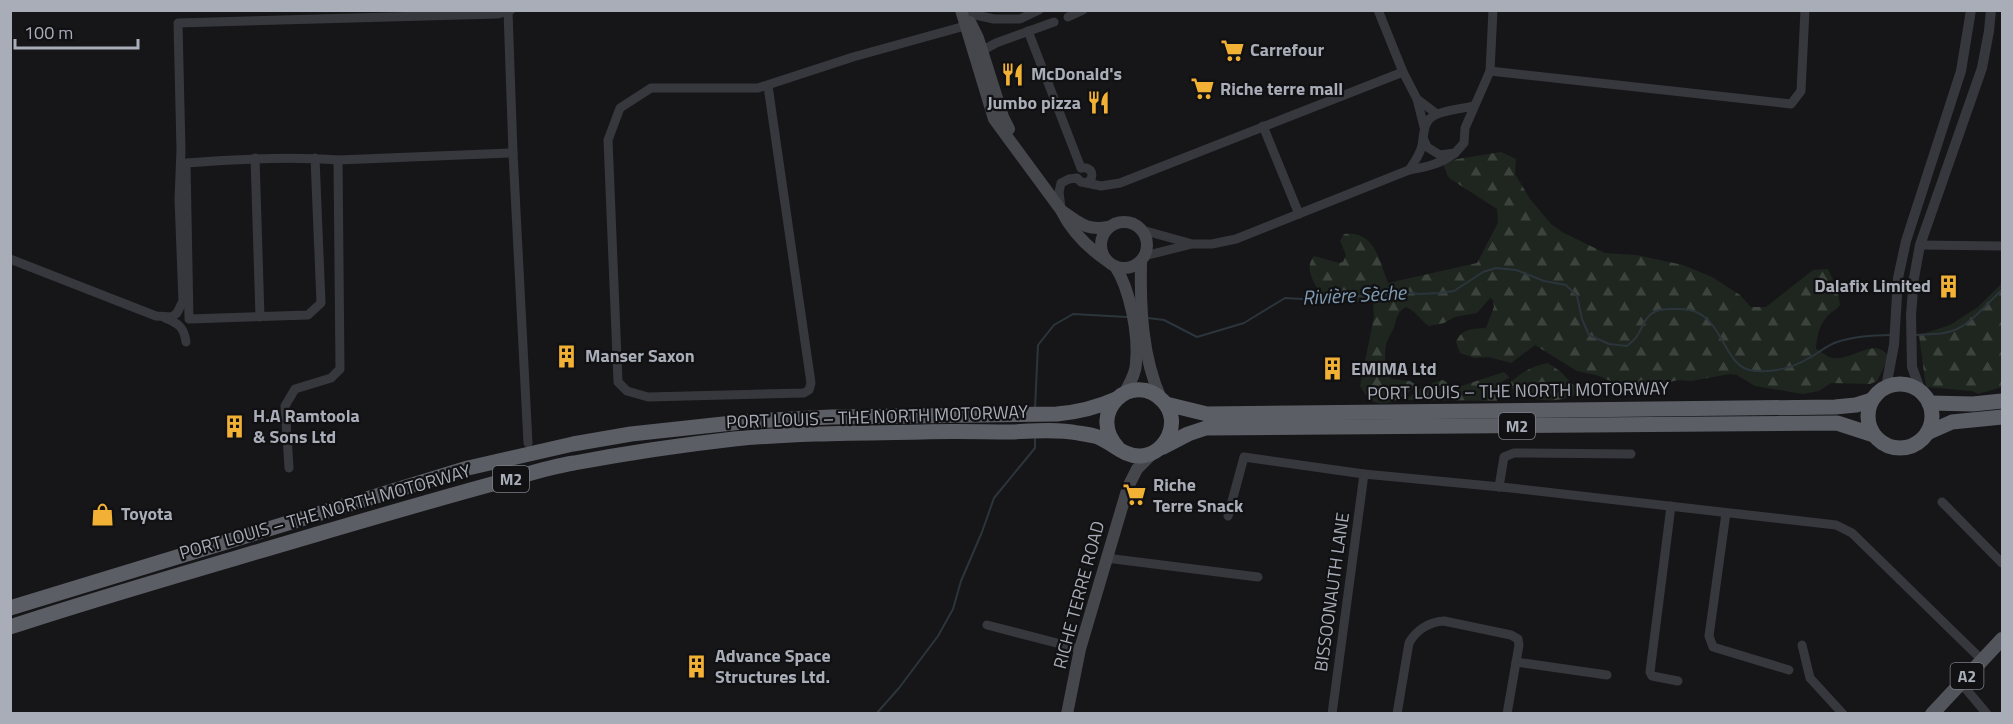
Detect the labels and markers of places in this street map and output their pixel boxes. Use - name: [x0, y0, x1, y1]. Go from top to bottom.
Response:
- place label: Carrefour: [1250, 36, 1324, 63]
- supermarket icon: Carrefour: [1219, 37, 1245, 63]
- place label: McDonald's: [1031, 60, 1122, 87]
- restaurant icon: McDonald's: [1000, 61, 1026, 87]
- place label: Riche terre mall: [1220, 75, 1343, 102]
- supermarket icon: Riche terre mall: [1189, 76, 1215, 102]
- place label: Jumbo pizza: [987, 89, 1081, 116]
- restaurant icon: Jumbo pizza: [1086, 90, 1112, 116]
- place label: Dalafix Limited: [1814, 272, 1931, 299]
- building icon: Dalafix Limited: [1936, 273, 1962, 299]
- place label: Manser Saxon: [585, 342, 695, 369]
- building icon: Manser Saxon: [554, 343, 580, 369]
- place label: EMIMA Ltd: [1351, 355, 1437, 382]
- building icon: EMIMA Ltd: [1320, 356, 1346, 382]
- place label: H.A Ramtoola & Sons Ltd: [253, 402, 360, 450]
- building icon: H.A Ramtoola & Sons Ltd: [222, 413, 248, 439]
- place label: Riche Terre Snack: [1153, 471, 1244, 519]
- supermarket icon: Riche Terre Snack: [1122, 482, 1148, 508]
- place label: Toyota: [121, 500, 173, 527]
- shop icon: Toyota: [90, 501, 116, 527]
- place label: Advance Space Structures Ltd.: [715, 642, 831, 690]
- building icon: Advance Space Structures Ltd.: [684, 653, 710, 679]

